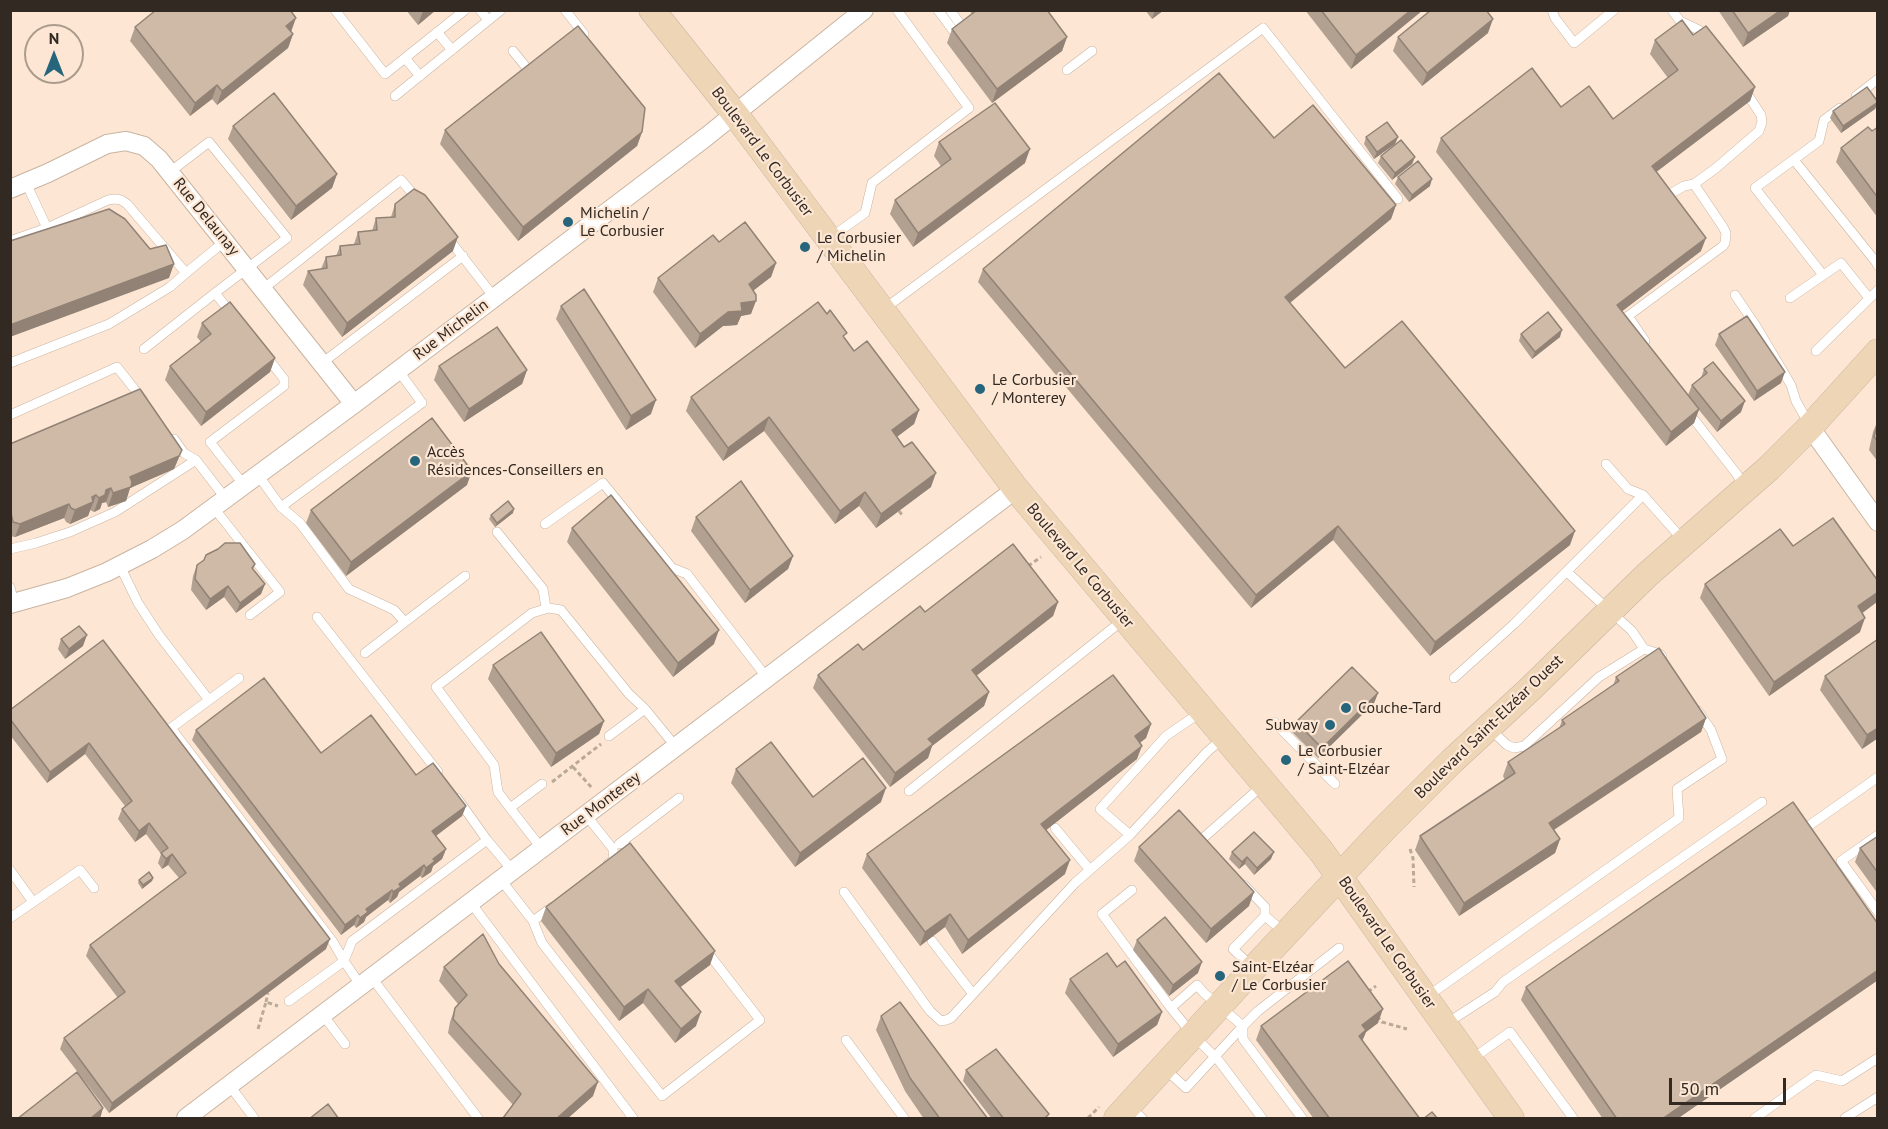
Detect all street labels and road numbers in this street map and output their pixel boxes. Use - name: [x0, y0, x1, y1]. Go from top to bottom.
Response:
- street label: Boulevard Le Corbusier: [707, 83, 817, 221]
- street label: Rue Delaunay: [169, 174, 243, 260]
- street label: Rue Michelin: [410, 296, 492, 364]
- street label: Boulevard Le Corbusier: [1022, 500, 1138, 632]
- street label: Boulevard Saint-Elzéar Ouest: [1411, 651, 1567, 803]
- street label: Rue Monterey: [558, 768, 644, 840]
- street label: Boulevard Le Corbusier: [1334, 873, 1440, 1013]

